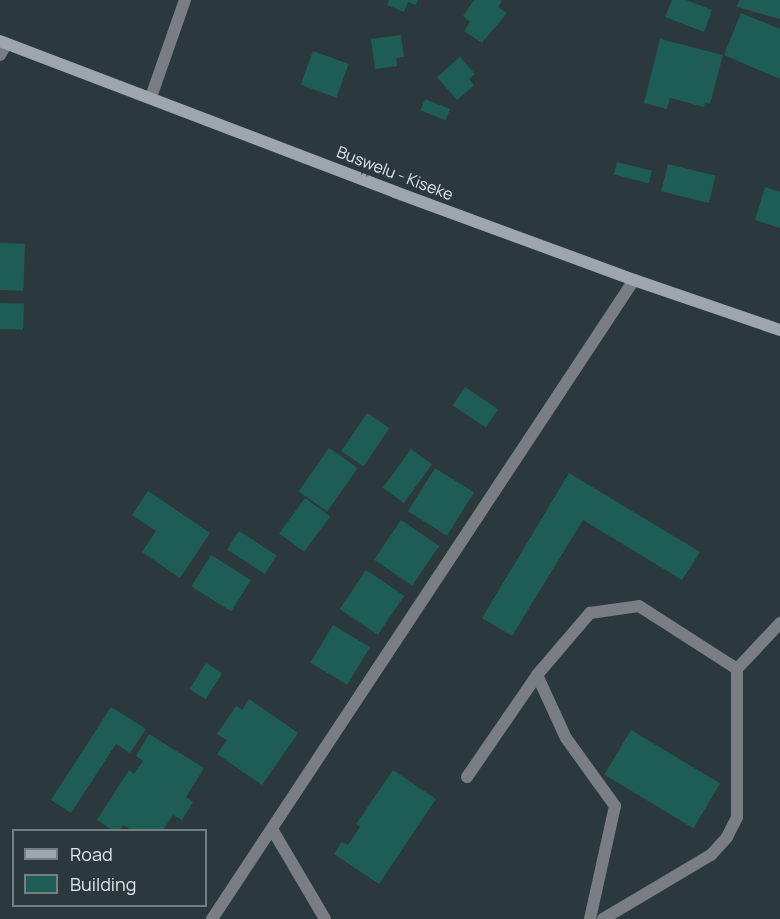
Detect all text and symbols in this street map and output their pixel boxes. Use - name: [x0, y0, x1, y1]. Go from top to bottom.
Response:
- street label: Buswelu - Kiseke: [334, 142, 456, 204]
- legend: [12, 829, 207, 907]
- text: Road: [70, 842, 113, 866]
- text: Building: [70, 872, 136, 896]

